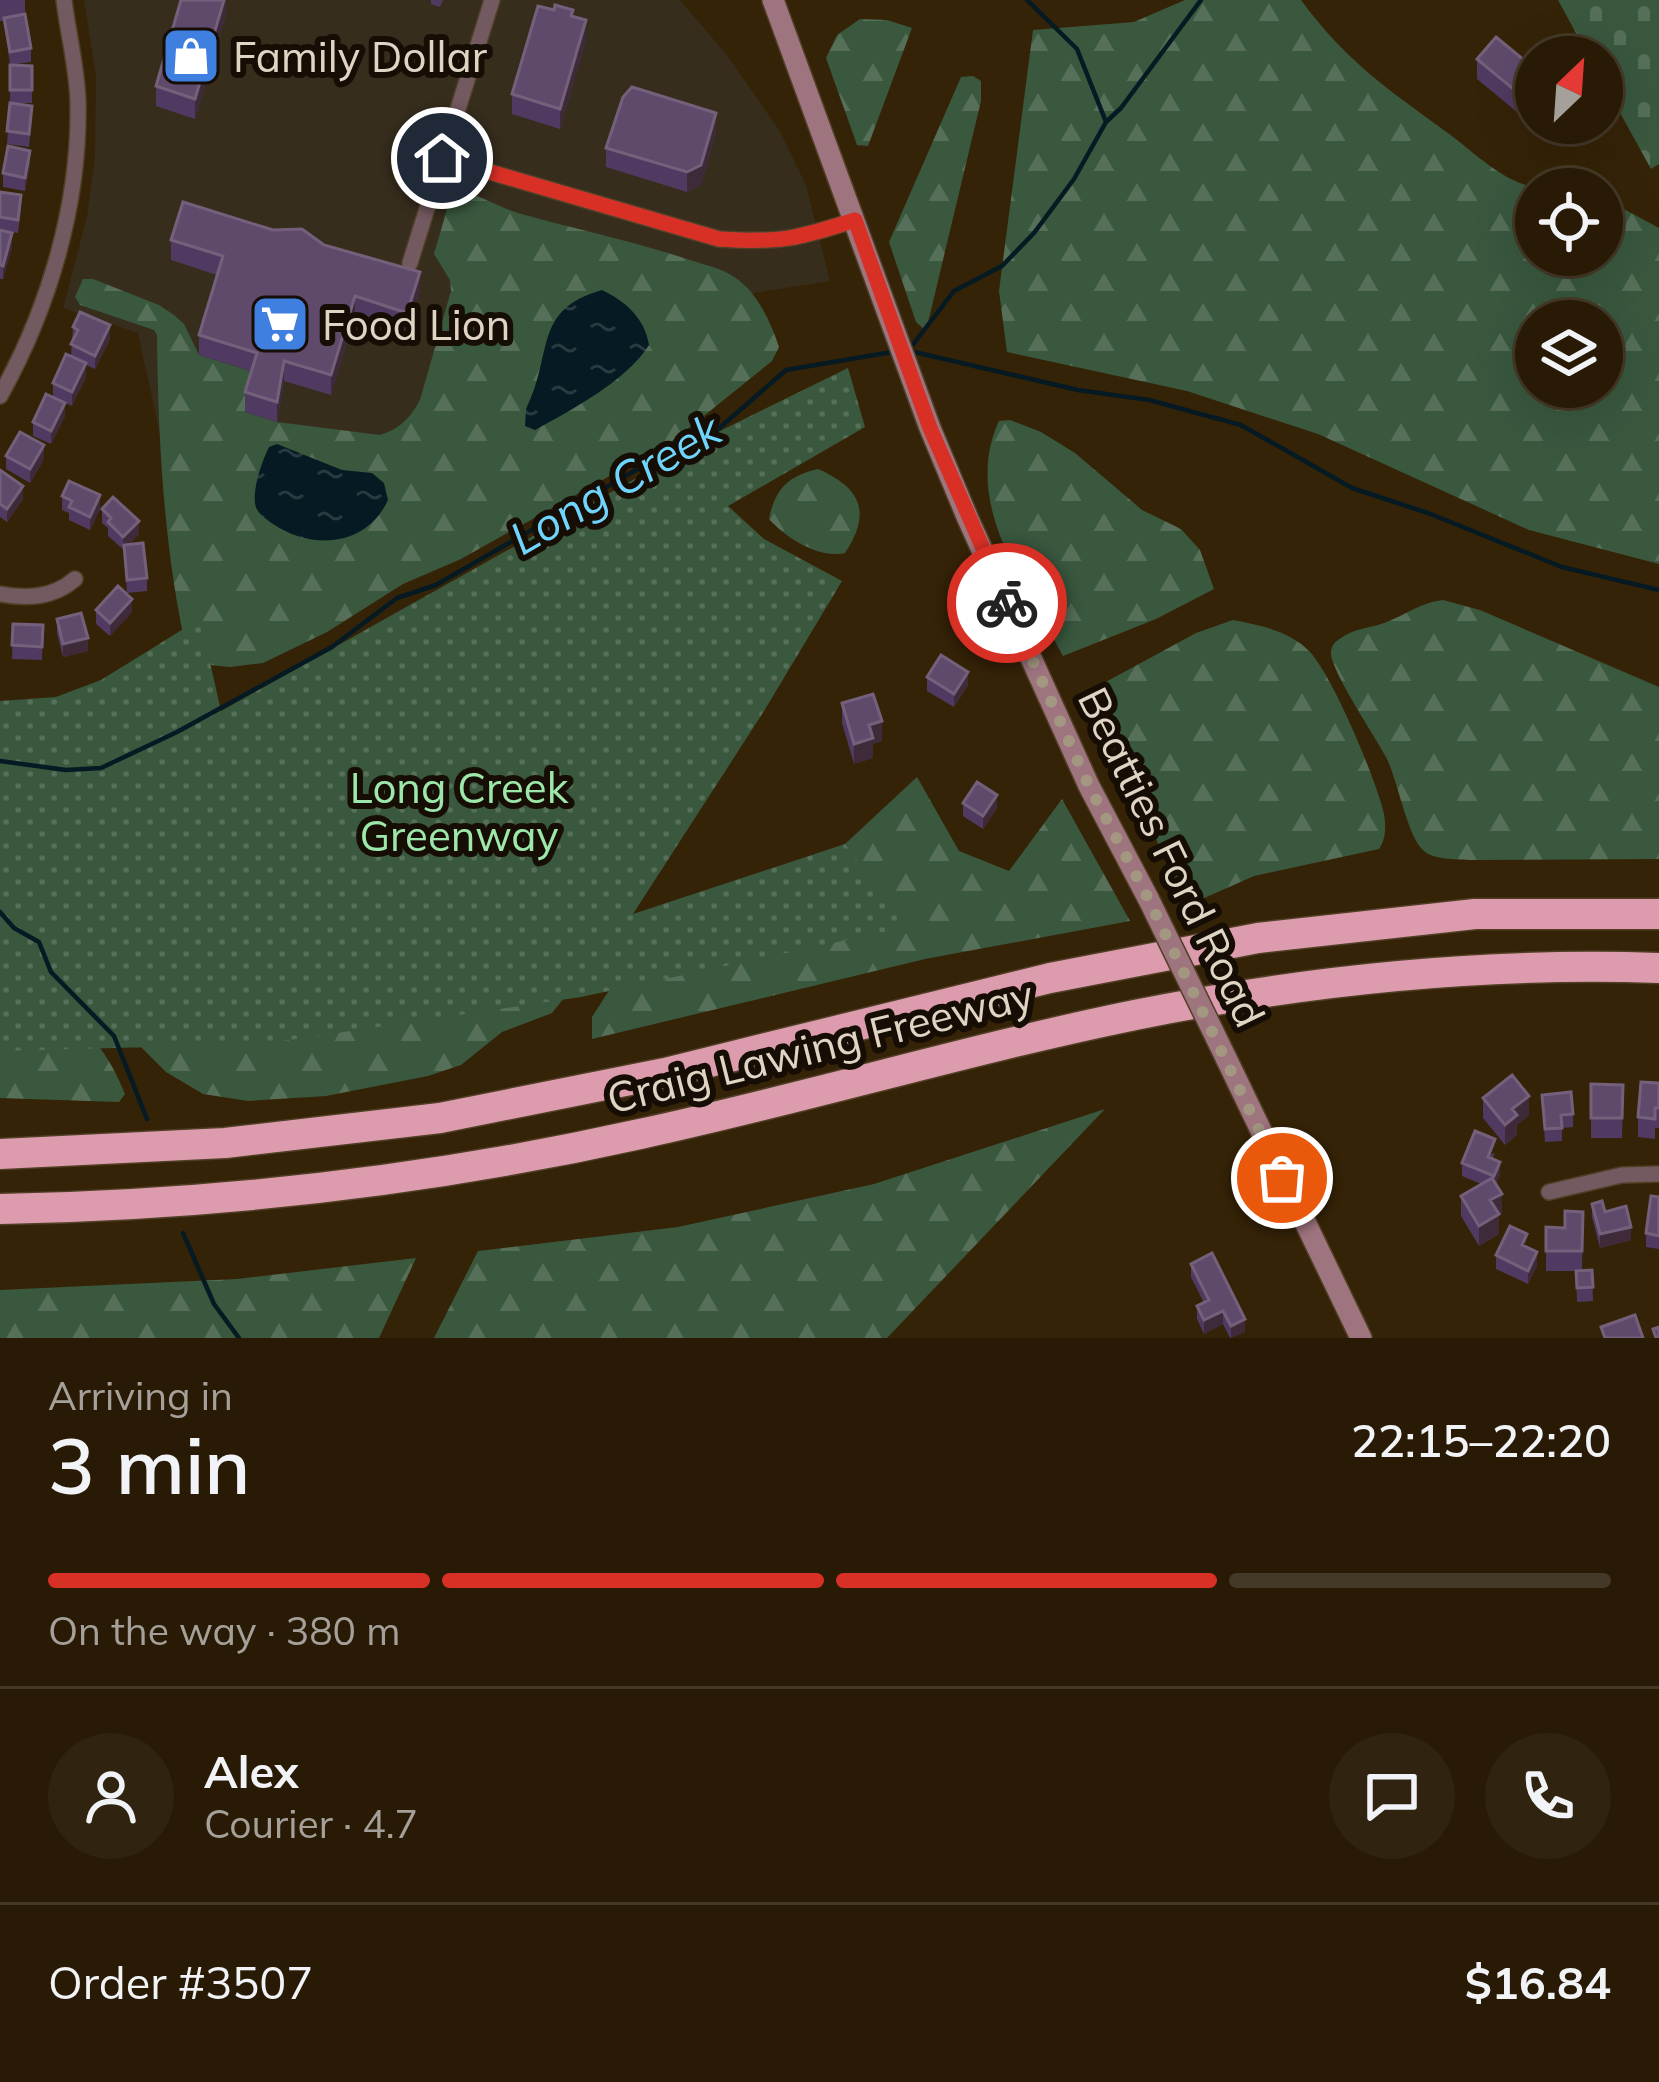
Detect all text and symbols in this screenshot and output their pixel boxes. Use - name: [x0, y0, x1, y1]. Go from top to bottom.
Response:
- shop icon: Family Dollar: [160, 25, 222, 87]
- place label: Family Dollar: [233, 30, 488, 83]
- north arrow: [1515, 36, 1623, 144]
- map controls: [1515, 36, 1623, 408]
- pin: [391, 107, 493, 209]
- icon: home: [409, 125, 475, 191]
- button: locate: [1515, 168, 1623, 276]
- supermarket icon: Food Lion: [249, 293, 311, 355]
- place label: Food Lion: [322, 298, 510, 351]
- button: layers: [1515, 300, 1623, 408]
- water label: Long Creek: [500, 399, 732, 566]
- courier: [947, 543, 1067, 663]
- icon: bike: [974, 570, 1040, 636]
- street label: Beatties Ford Road: [1067, 679, 1277, 1035]
- park label: Long Creek Greenway: [350, 761, 569, 862]
- street label: Craig Lawing Freeway: [601, 967, 1039, 1125]
- pin: [1231, 1127, 1333, 1229]
- icon: bag: [1249, 1145, 1315, 1211]
- text: Arriving in: [48, 1371, 233, 1420]
- text: 22:15–22:20: [1351, 1412, 1611, 1468]
- text: 3 min: [48, 1416, 251, 1514]
- text: On the way · 380 m: [48, 1606, 400, 1655]
- button: person: [48, 1733, 174, 1859]
- button: chat: [1329, 1733, 1455, 1859]
- button: phone: [1485, 1733, 1611, 1859]
- text: Alex: [204, 1743, 299, 1799]
- text: Courier · 4.7: [204, 1799, 418, 1848]
- text: Order #3507: [48, 1954, 313, 2010]
- text: $16.84: [1465, 1954, 1611, 2010]

